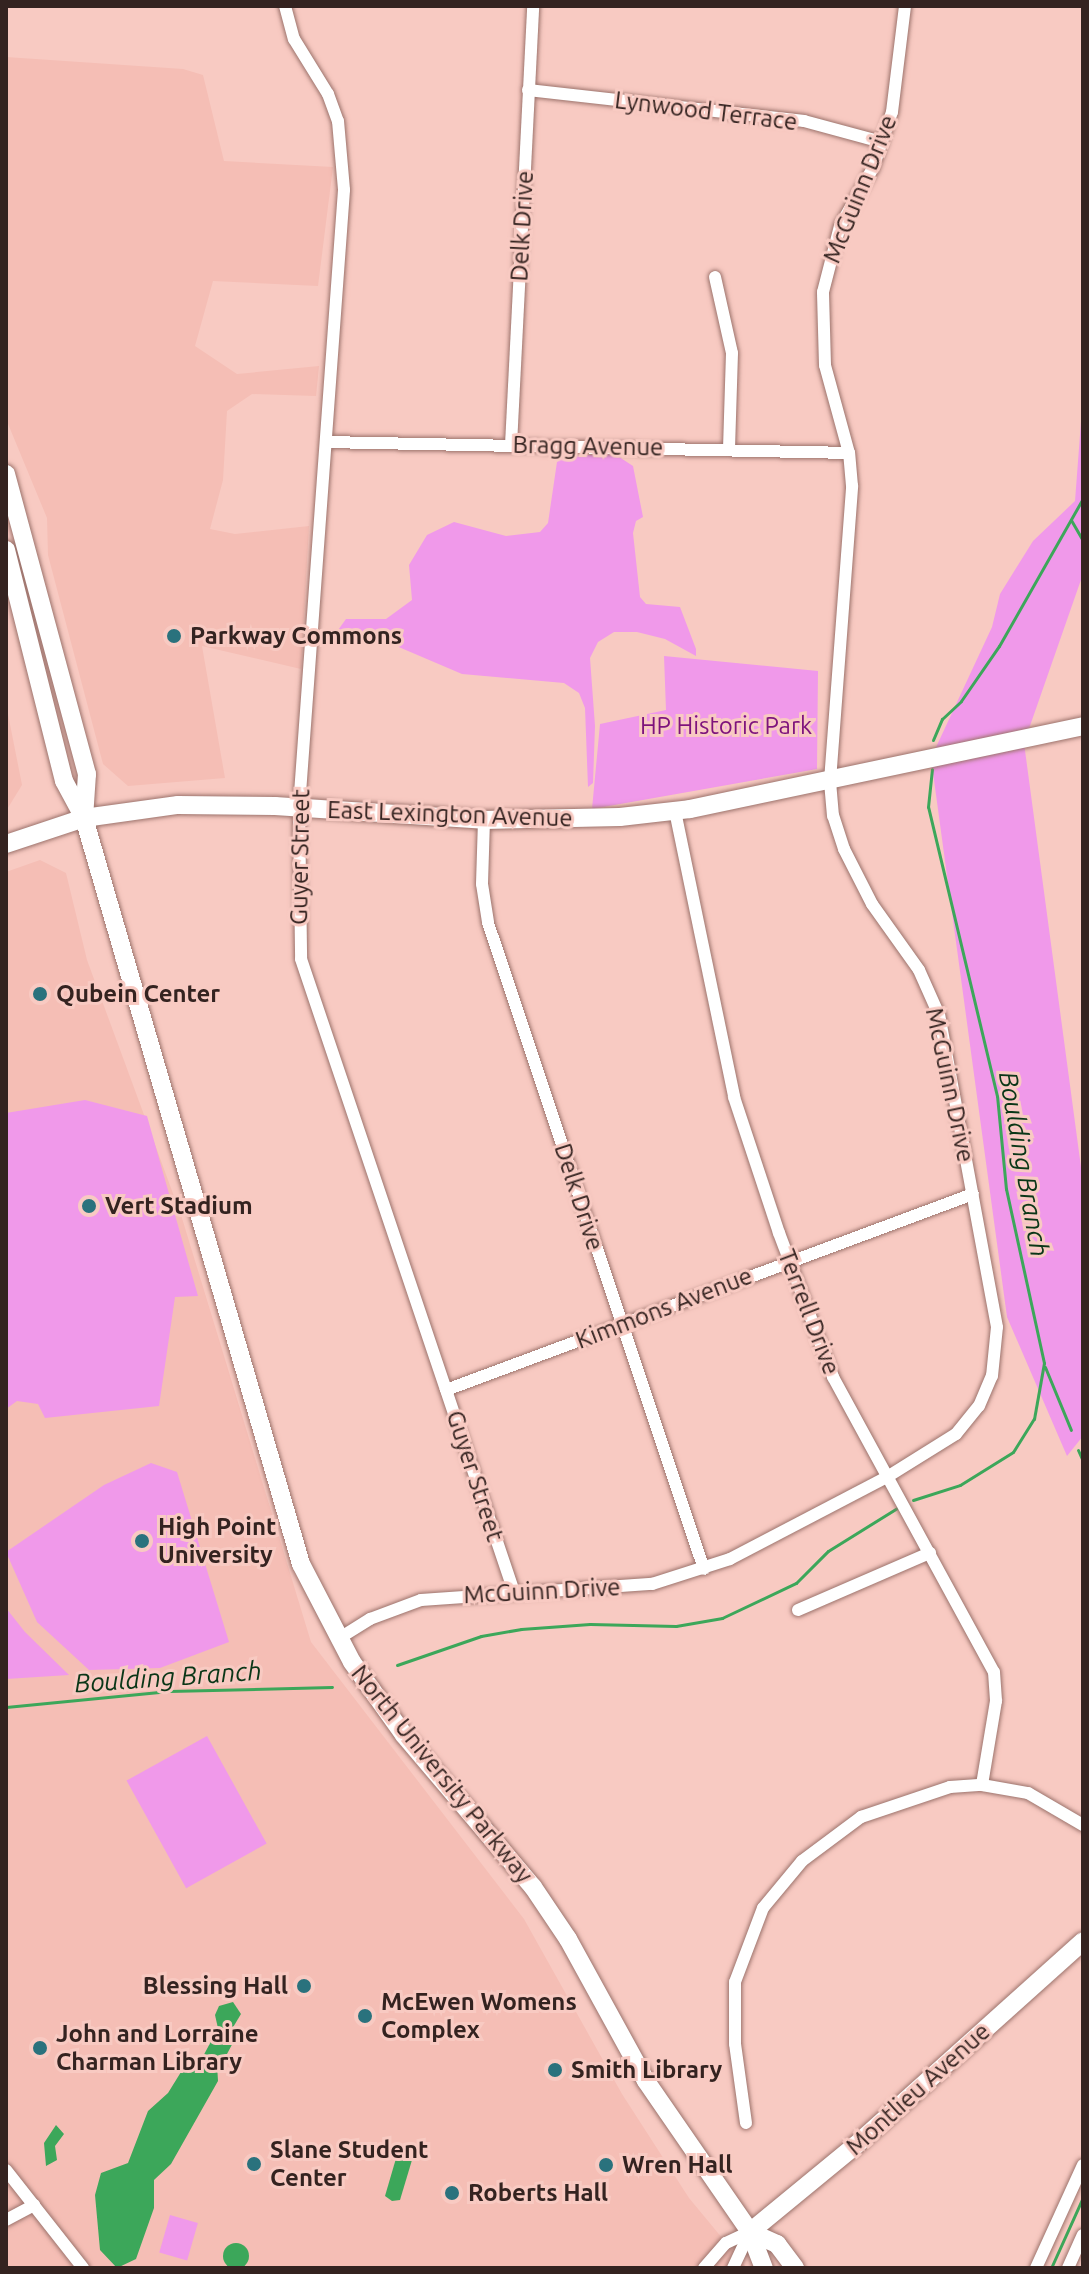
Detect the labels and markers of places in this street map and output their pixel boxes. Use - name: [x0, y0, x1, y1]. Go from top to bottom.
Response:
- place label: Parkway Commons: [190, 622, 402, 650]
- marker: Parkway Commons: [165, 627, 183, 645]
- place label: Qubein Center: [56, 980, 220, 1008]
- marker: Qubein Center: [31, 985, 49, 1003]
- place label: Vert Stadium: [105, 1192, 253, 1220]
- marker: Vert Stadium: [80, 1197, 98, 1215]
- place label: High Point University: [158, 1513, 276, 1569]
- marker: High Point University: [133, 1532, 151, 1550]
- place label: Blessing Hall: [143, 1972, 288, 2000]
- marker: Blessing Hall: [295, 1977, 313, 1995]
- place label: McEwen Womens Complex: [381, 1988, 577, 2044]
- marker: McEwen Womens Complex: [356, 2007, 374, 2025]
- place label: John and Lorraine Charman Library: [56, 2020, 259, 2076]
- marker: John and Lorraine Charman Library: [31, 2039, 49, 2057]
- place label: Smith Library: [571, 2056, 722, 2084]
- marker: Smith Library: [546, 2061, 564, 2079]
- place label: Slane Student Center: [270, 2136, 428, 2192]
- place label: Wren Hall: [622, 2151, 732, 2179]
- marker: Slane Student Center: [245, 2155, 263, 2173]
- marker: Wren Hall: [597, 2156, 615, 2174]
- place label: Roberts Hall: [468, 2179, 608, 2207]
- marker: Roberts Hall: [443, 2184, 461, 2202]

